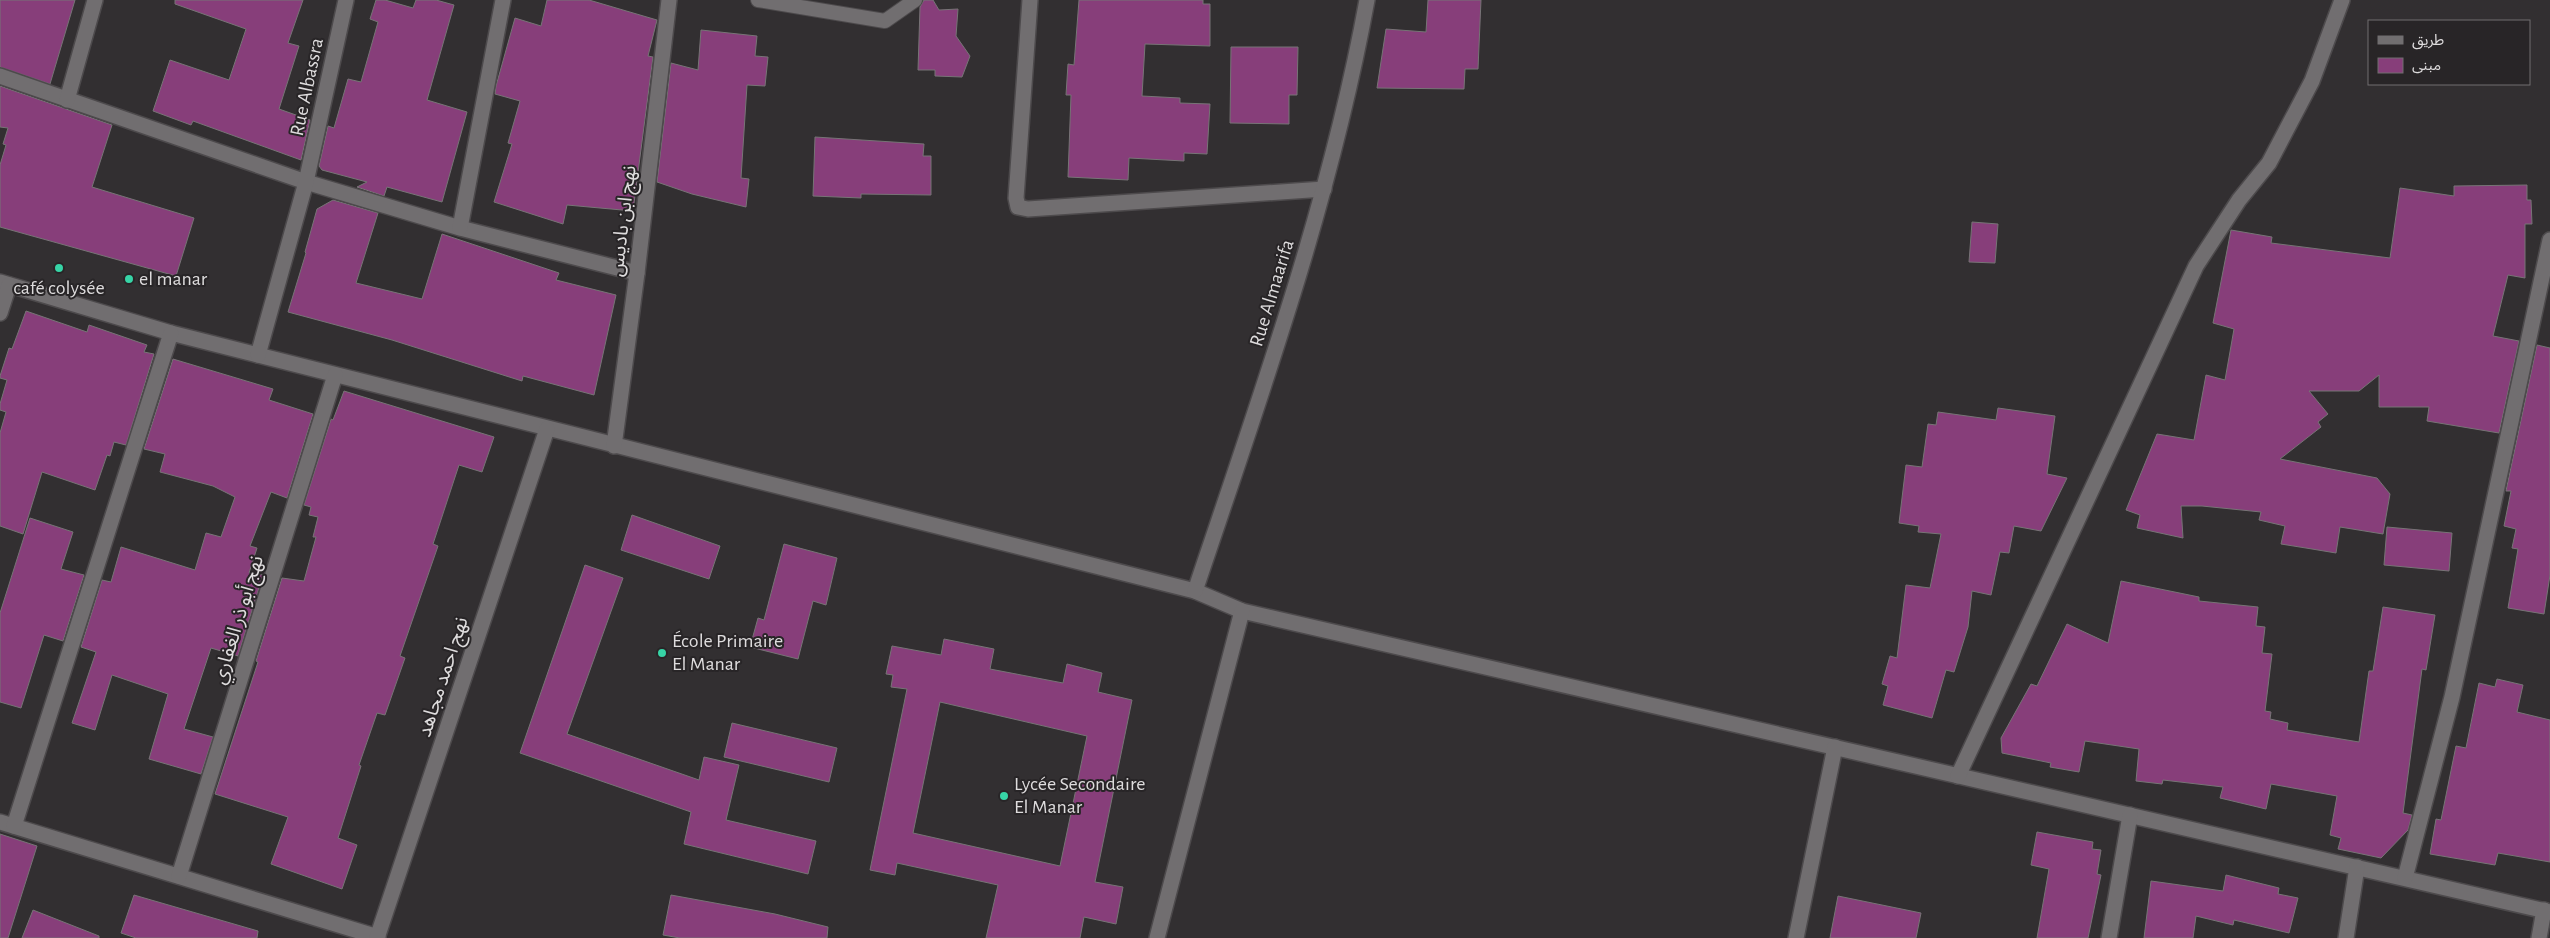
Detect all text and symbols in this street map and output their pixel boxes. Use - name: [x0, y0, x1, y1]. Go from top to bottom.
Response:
- legend: [2368, 20, 2530, 85]
- text: طريق: [2412, 33, 2444, 50]
- street label: Rue Albassra: [287, 36, 327, 138]
- text: مبنى: [2412, 58, 2441, 74]
- street label: نهج ابن باديس: [606, 164, 644, 278]
- street label: Rue Almaarifa: [1246, 237, 1298, 349]
- marker: café colysée: [53, 262, 65, 274]
- place label: el manar: [139, 269, 208, 289]
- marker: el manar: [123, 273, 135, 285]
- place label: café colysée: [13, 278, 105, 298]
- street label: نهج أبو ذر الغفاري: [207, 553, 272, 688]
- street label: نهج احمد مجاهد: [414, 614, 476, 741]
- place label: École Primaire El Manar: [672, 630, 783, 674]
- marker: École Primaire El Manar: [656, 647, 668, 659]
- place label: Lycée Secondaire El Manar: [1014, 774, 1146, 817]
- marker: Lycée Secondaire El Manar: [998, 790, 1010, 802]

